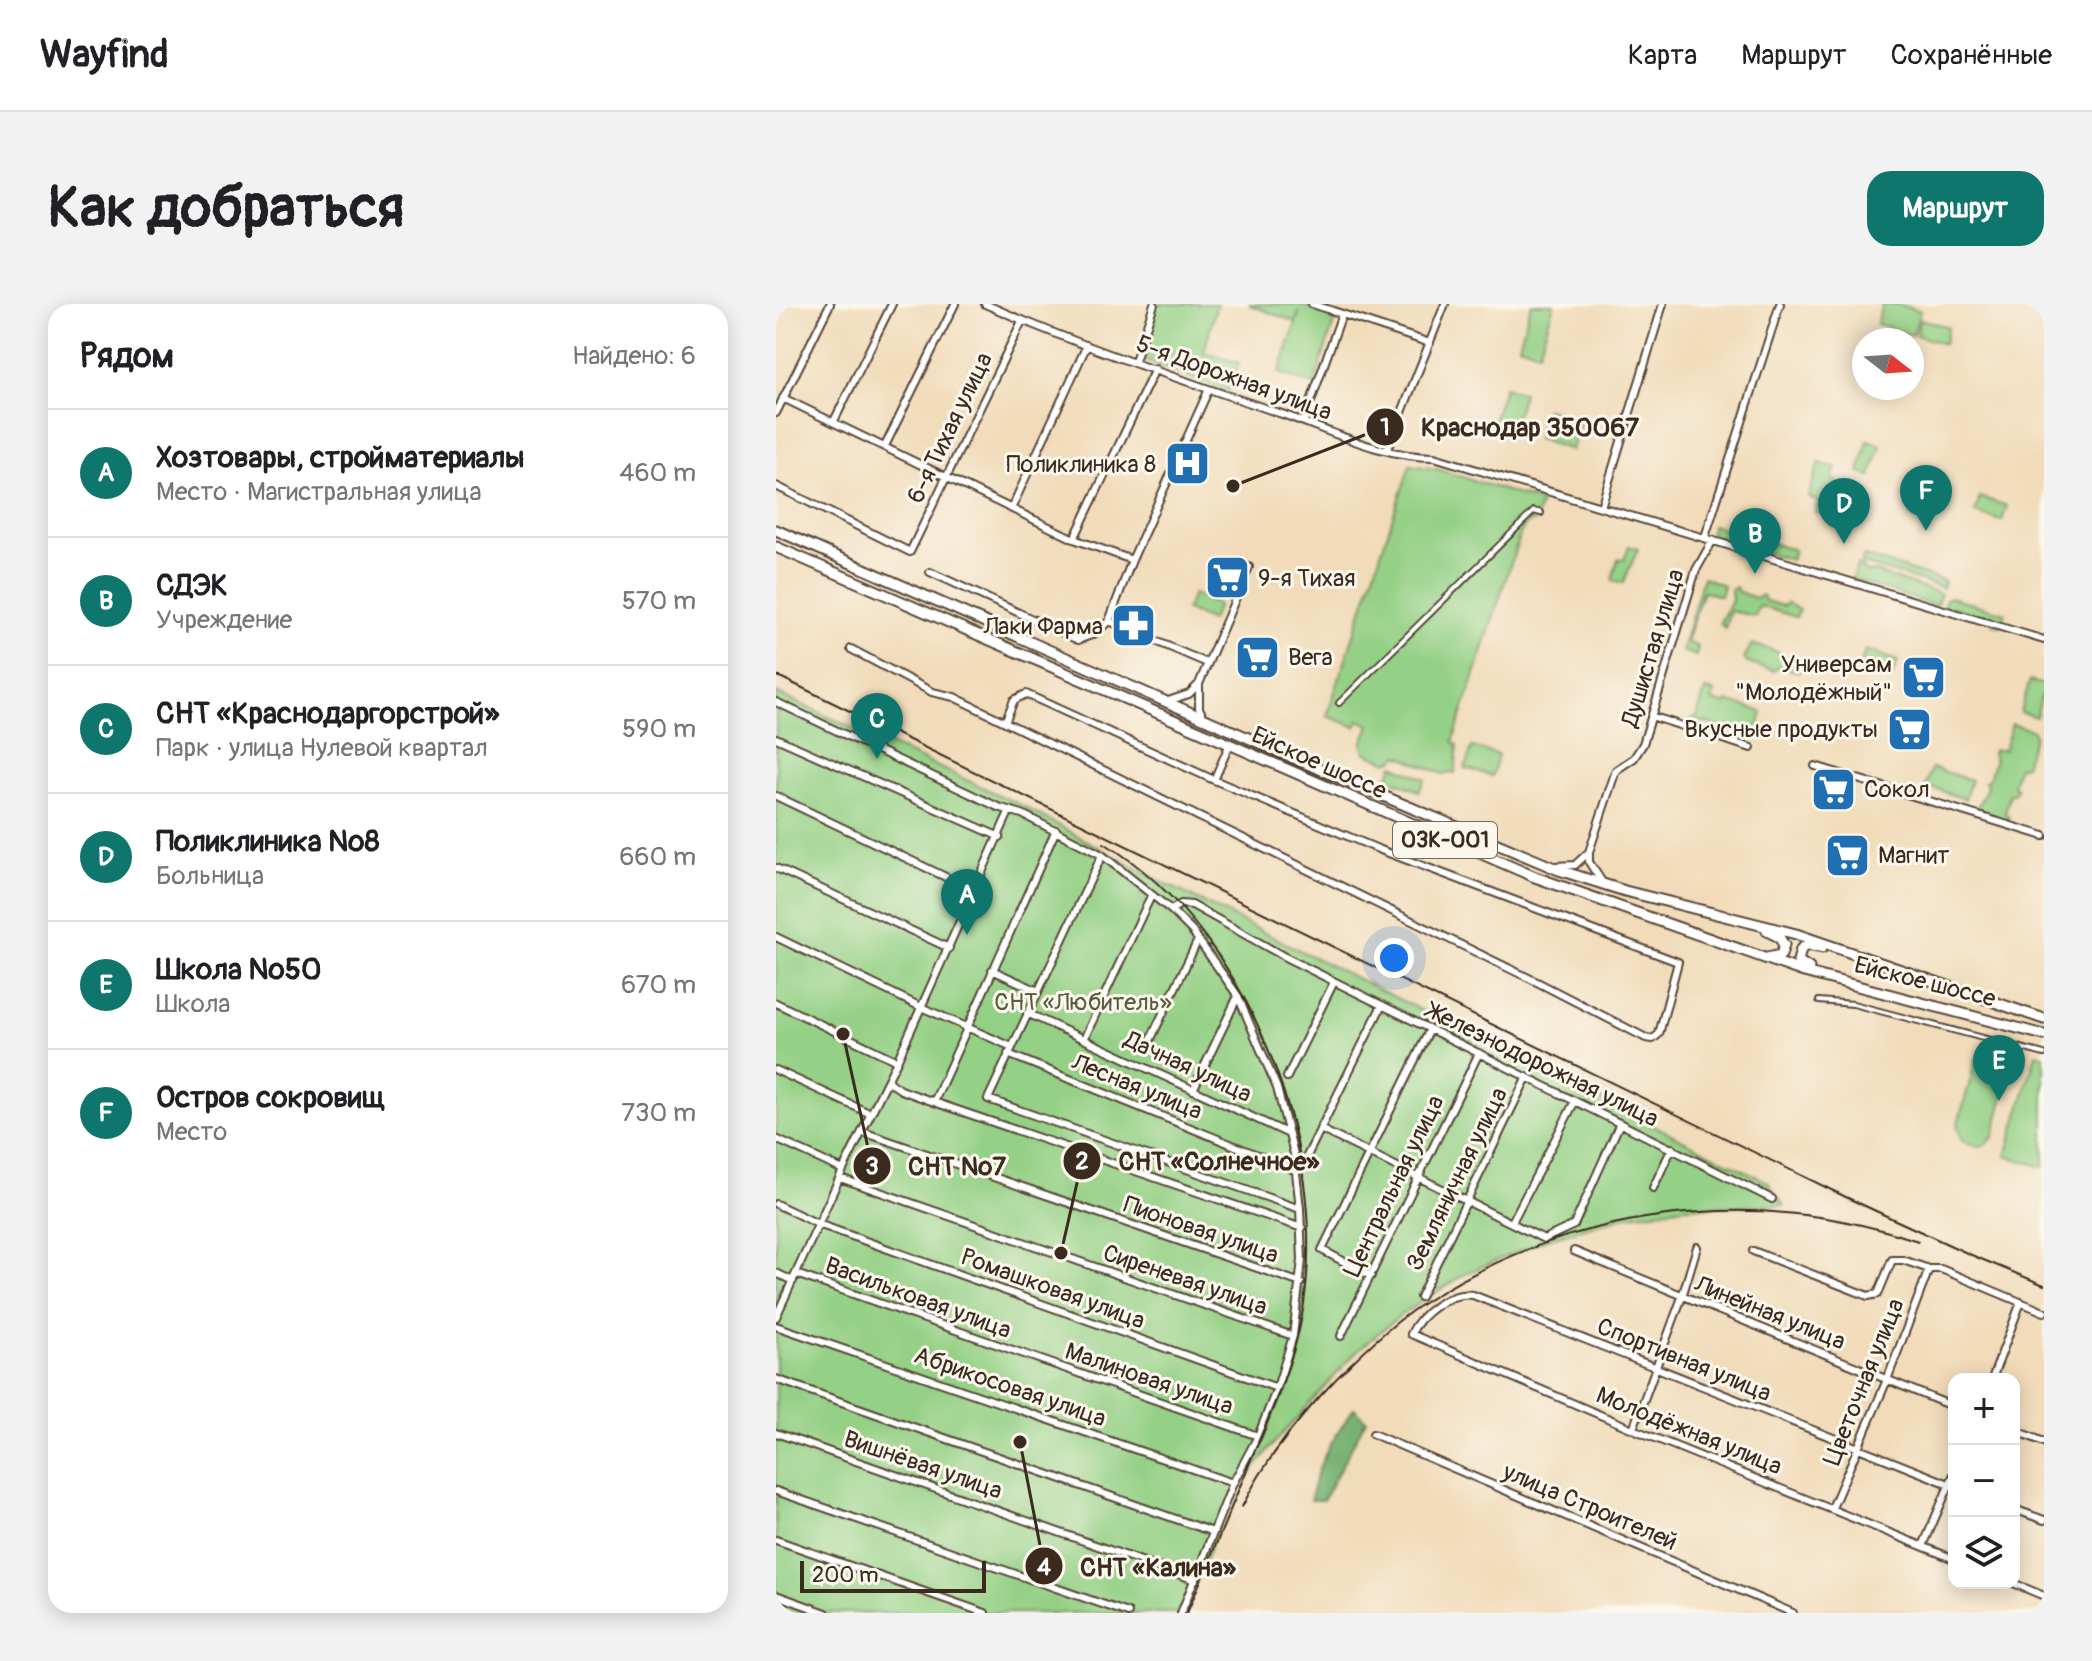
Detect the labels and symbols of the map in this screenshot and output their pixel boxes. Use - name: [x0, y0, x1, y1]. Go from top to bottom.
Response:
- north arrow: [1852, 328, 1924, 400]
- street label: 5-я Дорожная улица: [1132, 329, 1336, 427]
- street label: 6-я Тихая улица: [901, 348, 999, 508]
- callout: Краснодар 350067: [1365, 402, 1655, 452]
- text: Краснодар 350067: [1421, 412, 1639, 444]
- text: 1: [1380, 413, 1390, 442]
- hospital icon: Поликлиника 8: [1163, 440, 1211, 488]
- place label: Поликлиника 8: [1006, 450, 1156, 479]
- pin: F: [1900, 465, 1952, 531]
- pin: D: [1818, 478, 1870, 544]
- pin: B: [1729, 508, 1781, 574]
- supermarket icon: 9-я Тихая: [1203, 554, 1251, 602]
- place label: 9-я Тихая: [1258, 564, 1356, 593]
- street label: Душистая улица: [1615, 566, 1691, 731]
- pharmacy icon: Лаки Фарма: [1110, 602, 1158, 650]
- place label: Лаки Фарма: [983, 612, 1103, 641]
- supermarket icon: Вега: [1233, 633, 1281, 681]
- place label: Вега: [1288, 643, 1333, 672]
- place label: Универсам "Молодёжный": [1735, 650, 1892, 707]
- supermarket icon: Универсам "Молодёжный": [1899, 654, 1947, 702]
- pin: C: [851, 693, 903, 759]
- supermarket icon: Вкусные продукты: [1885, 705, 1933, 753]
- place label: Вкусные продукты: [1684, 715, 1878, 744]
- street label: Ейское шоссе: [1247, 720, 1391, 806]
- supermarket icon: Сокол: [1809, 765, 1857, 813]
- place label: Сокол: [1864, 775, 1930, 804]
- road number: 03К-001: [1393, 822, 1497, 858]
- supermarket icon: Магнит: [1823, 831, 1871, 879]
- place label: Магнит: [1878, 841, 1949, 870]
- pin: A: [941, 869, 993, 935]
- your location: [1374, 938, 1414, 978]
- street label: Ейское шоссе: [1851, 950, 1999, 1014]
- park label: СНТ «Любитель»: [994, 988, 1172, 1017]
- street label: Железнодорожная улица: [1419, 995, 1663, 1134]
- street label: Дачная улица: [1119, 1024, 1256, 1109]
- pin: E: [1973, 1035, 2025, 1101]
- street label: Лесная улица: [1067, 1047, 1206, 1126]
- street label: Земляничная улица: [1400, 1083, 1514, 1275]
- street label: Центральная улица: [1337, 1090, 1451, 1282]
- callout: СНТ «Солнечное»: [1062, 1136, 1336, 1186]
- callout: СНТ №7: [852, 1141, 1022, 1191]
- text: СНТ «Солнечное»: [1118, 1146, 1320, 1178]
- text: 2: [1075, 1147, 1089, 1176]
- text: СНТ №7: [908, 1151, 1006, 1183]
- text: 3: [865, 1152, 879, 1181]
- street label: Пионовая улица: [1120, 1190, 1282, 1270]
- street label: Сиреневая улица: [1099, 1238, 1271, 1322]
- street label: Ромашковая улица: [957, 1242, 1149, 1336]
- street label: Васильковая улица: [821, 1251, 1015, 1345]
- street label: Линейная улица: [1690, 1269, 1850, 1356]
- street label: Цветочная улица: [1817, 1294, 1911, 1470]
- street label: Спортивная улица: [1593, 1312, 1775, 1408]
- street label: Малиновая улица: [1061, 1337, 1237, 1421]
- street label: Абрикосовая улица: [910, 1341, 1110, 1433]
- street label: Молодёжная улица: [1592, 1381, 1786, 1481]
- street label: Вишнёвая улица: [840, 1424, 1006, 1506]
- street label: улица Строителей: [1498, 1457, 1682, 1557]
- callout: СНТ «Калина»: [1024, 1541, 1252, 1591]
- text: СНТ «Калина»: [1080, 1552, 1237, 1584]
- text: 4: [1037, 1553, 1051, 1582]
- scale bar: [800, 1557, 986, 1593]

